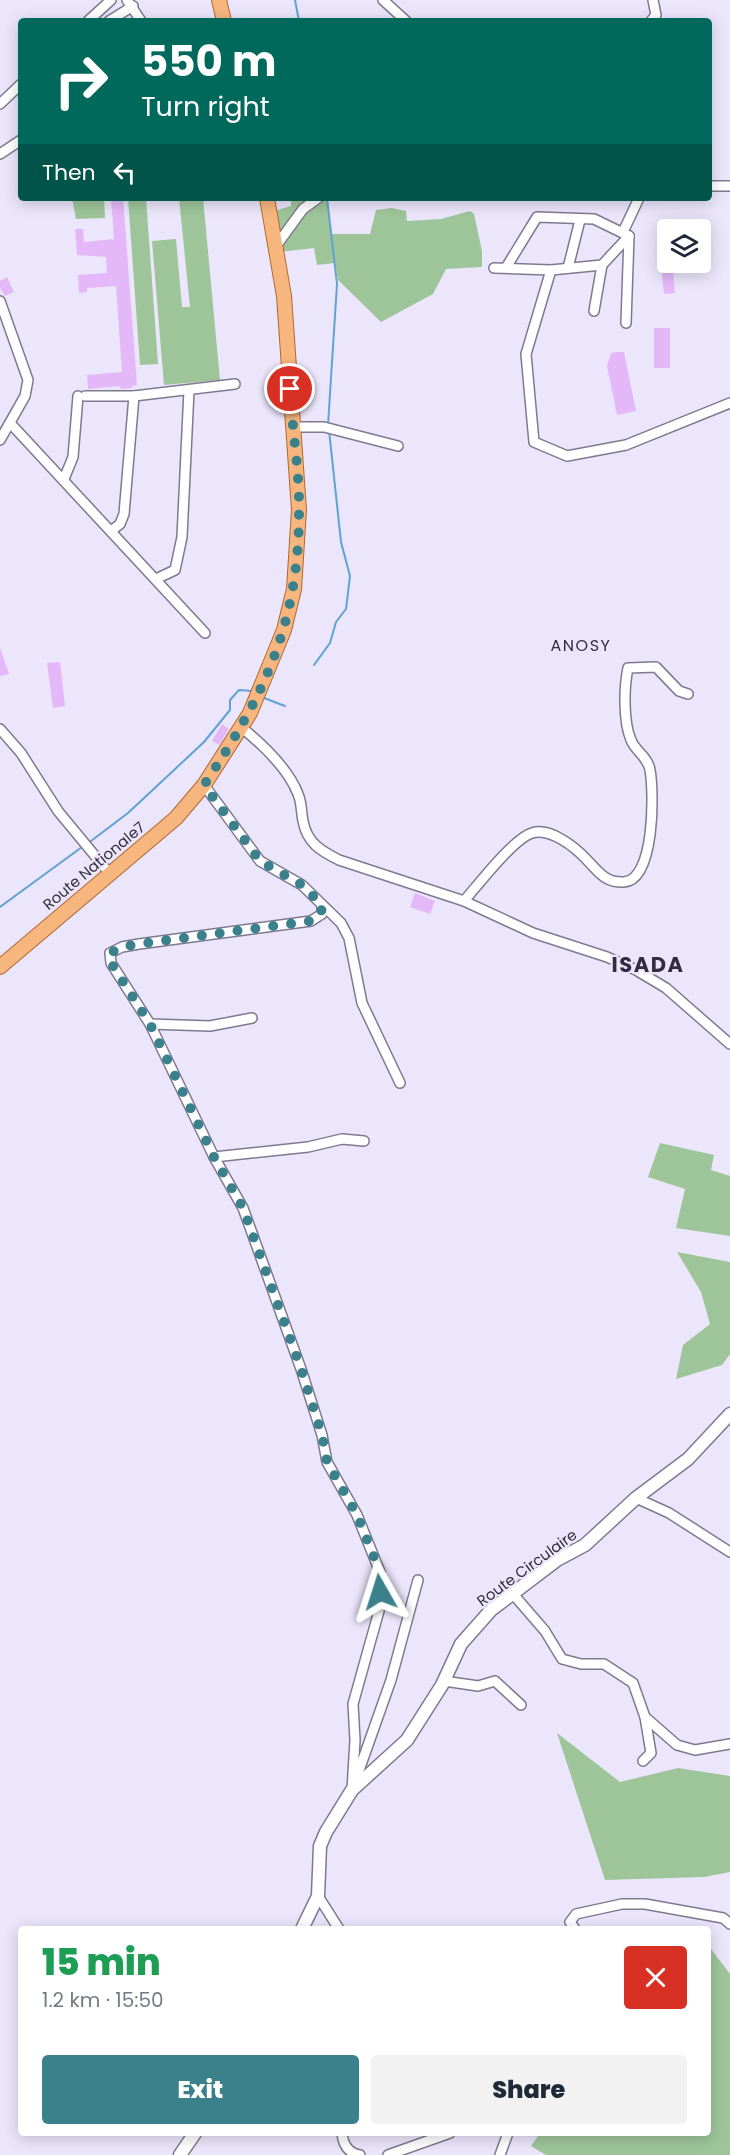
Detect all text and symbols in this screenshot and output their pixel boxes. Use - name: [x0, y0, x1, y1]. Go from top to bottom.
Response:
- text: 550 m: [141, 32, 276, 91]
- icon: right: [42, 42, 120, 120]
- text: Turn right: [141, 88, 270, 125]
- icon: left: [108, 156, 141, 189]
- text: Then: [42, 157, 96, 188]
- map controls: [657, 219, 711, 273]
- button: layers: [657, 219, 711, 273]
- pin: [264, 363, 315, 414]
- icon: arrive: [273, 372, 306, 405]
- district label: ANOSY: [551, 634, 611, 657]
- street label: Route Nationale7: [38, 817, 149, 915]
- district label: ISADA: [612, 950, 684, 979]
- street label: Route Circulaire: [472, 1524, 581, 1611]
- position arrow: [348, 1560, 412, 1624]
- text: 15 min: [42, 1937, 161, 1988]
- button: close: [624, 1946, 687, 2009]
- text: 1.2 km · 15:50: [42, 1986, 164, 2014]
- button: Exit: [42, 2055, 359, 2124]
- button: Share: [371, 2055, 687, 2124]

